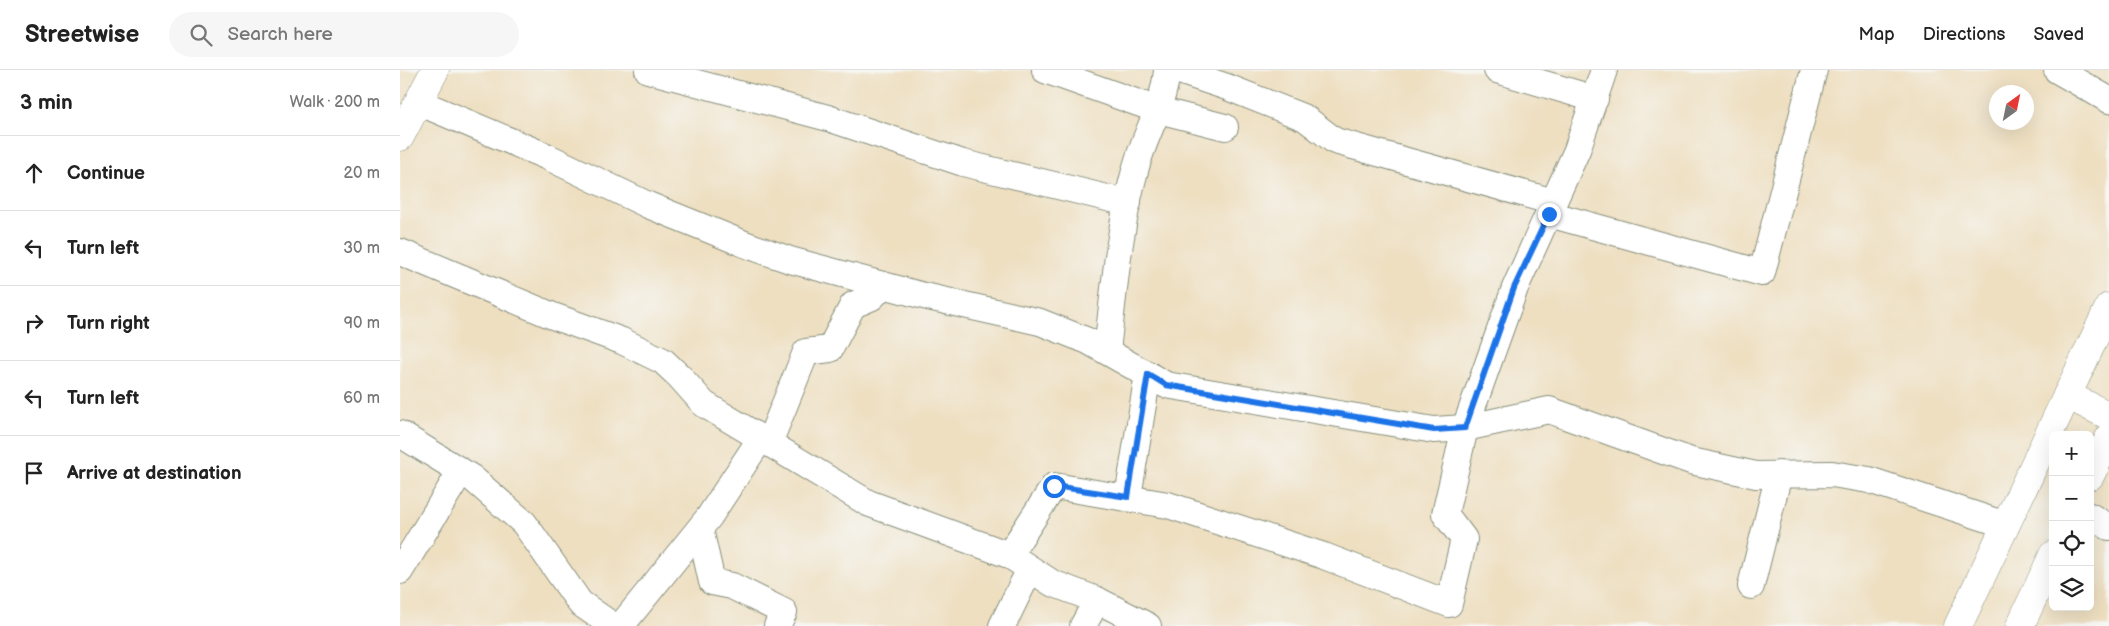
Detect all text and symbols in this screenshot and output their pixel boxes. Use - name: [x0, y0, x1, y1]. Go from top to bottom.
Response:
- search box: [169, 12, 519, 57]
- text: Streetwise: [25, 20, 139, 49]
- icon: search: [187, 21, 215, 49]
- text: Search here: [227, 23, 333, 46]
- text: Map: [1859, 24, 1895, 45]
- text: Directions: [1923, 24, 2005, 45]
- text: Saved: [2033, 24, 2084, 45]
- north arrow: [1989, 85, 2034, 130]
- text: 3 min: [20, 90, 73, 115]
- text: Walk · 200 m: [290, 93, 380, 112]
- icon: ahead: [20, 159, 48, 187]
- text: Continue: [67, 162, 145, 185]
- text: 20 m: [344, 164, 380, 183]
- route end: [1538, 203, 1561, 226]
- icon: left: [20, 234, 48, 262]
- text: Turn left: [67, 237, 139, 260]
- text: 30 m: [343, 239, 380, 258]
- icon: right: [20, 309, 48, 337]
- text: Turn right: [67, 312, 150, 335]
- text: 90 m: [344, 314, 380, 333]
- icon: left: [20, 384, 48, 412]
- text: Turn left: [67, 387, 139, 410]
- text: 60 m: [343, 389, 380, 408]
- map controls: [2049, 431, 2094, 611]
- button: +: [2049, 431, 2094, 476]
- icon: arrive: [20, 459, 48, 487]
- text: Arrive at destination: [67, 462, 242, 485]
- route start: [1043, 475, 1066, 498]
- button: −: [2049, 476, 2094, 521]
- button: locate: [2049, 521, 2094, 566]
- button: layers: [2049, 566, 2094, 611]

